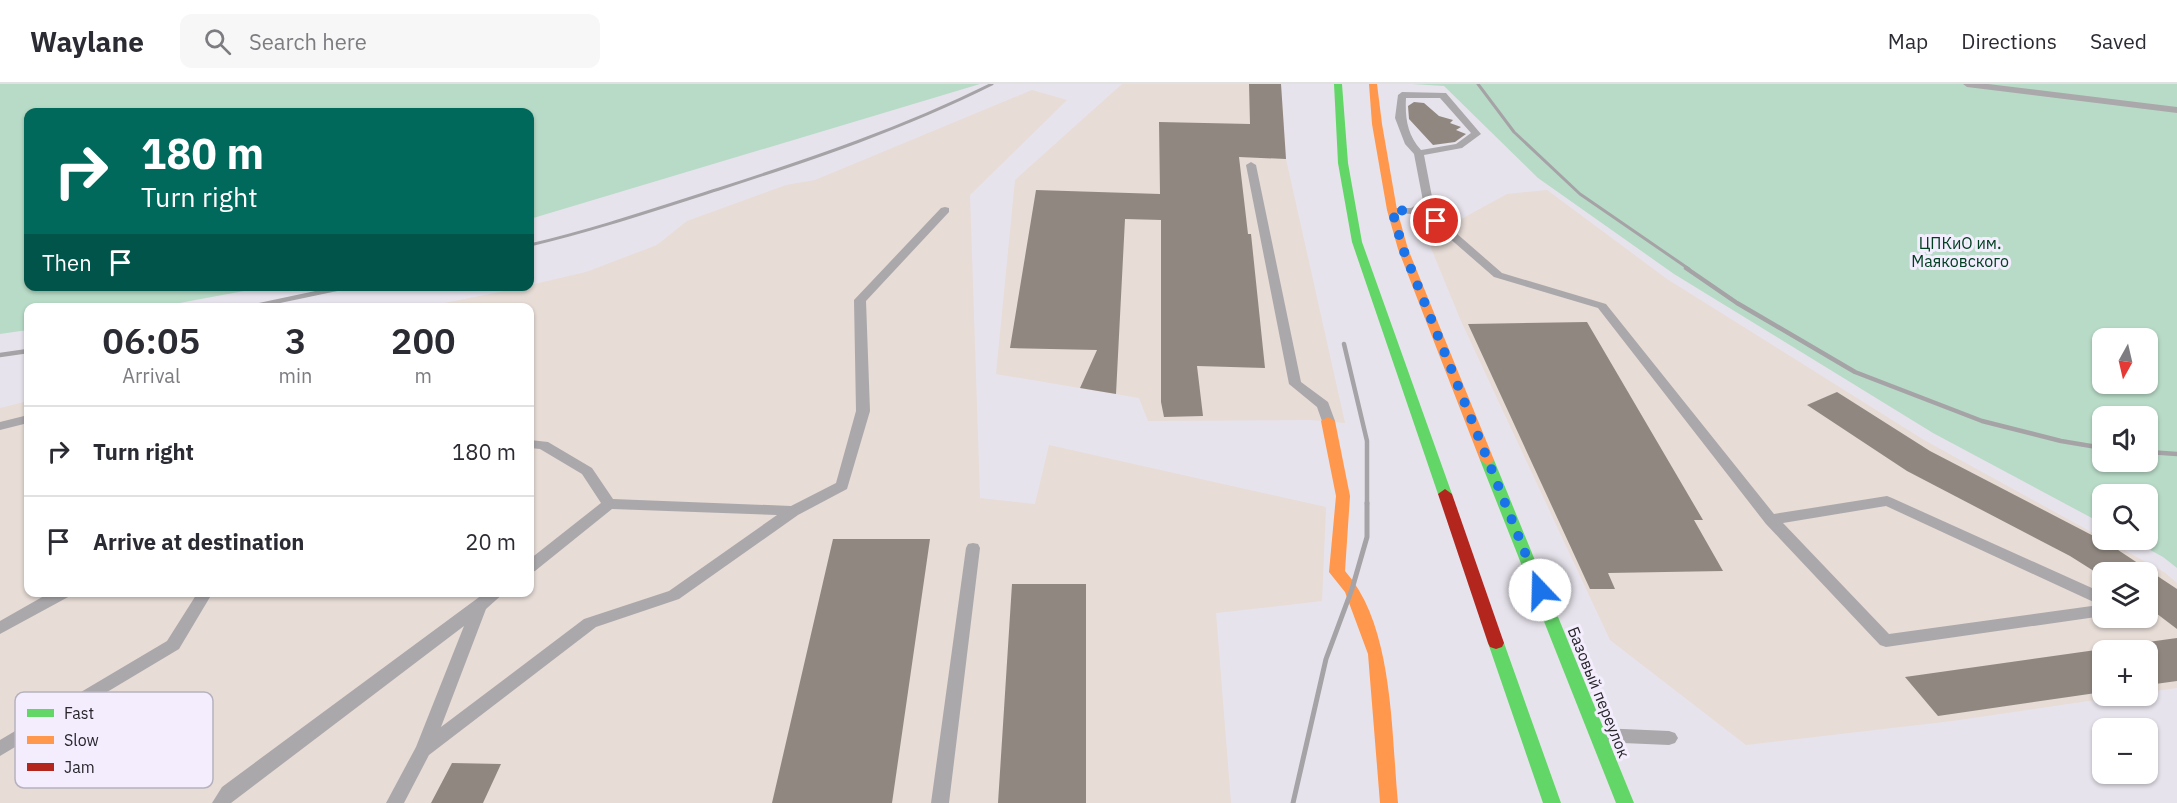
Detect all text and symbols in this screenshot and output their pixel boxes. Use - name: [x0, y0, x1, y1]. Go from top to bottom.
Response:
- search box: [180, 14, 600, 68]
- text: Waylane: [30, 23, 144, 60]
- icon: search: [201, 25, 234, 58]
- text: Search here: [249, 27, 367, 56]
- text: Map: [1888, 27, 1928, 55]
- text: Directions: [1961, 27, 2057, 55]
- text: Saved: [2090, 27, 2147, 55]
- text: 180 m: [141, 126, 264, 181]
- icon: right: [42, 132, 120, 210]
- text: Turn right: [141, 179, 258, 214]
- pin: [1410, 195, 1461, 246]
- icon: arrive: [1419, 204, 1452, 237]
- park label: ЦПКиО им. Маяковского: [1911, 233, 2009, 271]
- icon: arrive: [104, 246, 137, 279]
- text: Then: [42, 248, 92, 277]
- text: 06:05: [102, 317, 200, 364]
- text: 3: [285, 317, 306, 364]
- text: 200: [391, 317, 456, 364]
- north arrow: [2092, 328, 2158, 394]
- map controls: [2092, 328, 2158, 784]
- text: Arrival: [122, 362, 180, 389]
- text: min: [279, 362, 312, 389]
- text: m: [414, 362, 432, 389]
- button: sound: [2092, 406, 2158, 472]
- icon: right: [42, 435, 75, 468]
- text: Turn right: [93, 437, 194, 466]
- text: 180 m: [452, 437, 516, 466]
- button: search: [2092, 484, 2158, 550]
- icon: arrive: [42, 525, 75, 558]
- text: Arrive at destination: [93, 527, 304, 556]
- text: 20 m: [465, 527, 516, 556]
- position arrow: [1508, 558, 1572, 622]
- button: layers: [2092, 562, 2158, 628]
- street label: Базовый переулок: [1564, 623, 1635, 761]
- button: +: [2092, 640, 2158, 706]
- legend: [15, 692, 213, 788]
- text: Fast: [64, 703, 94, 723]
- button: −: [2092, 718, 2158, 784]
- text: Slow: [64, 730, 99, 750]
- text: Jam: [64, 757, 95, 777]

